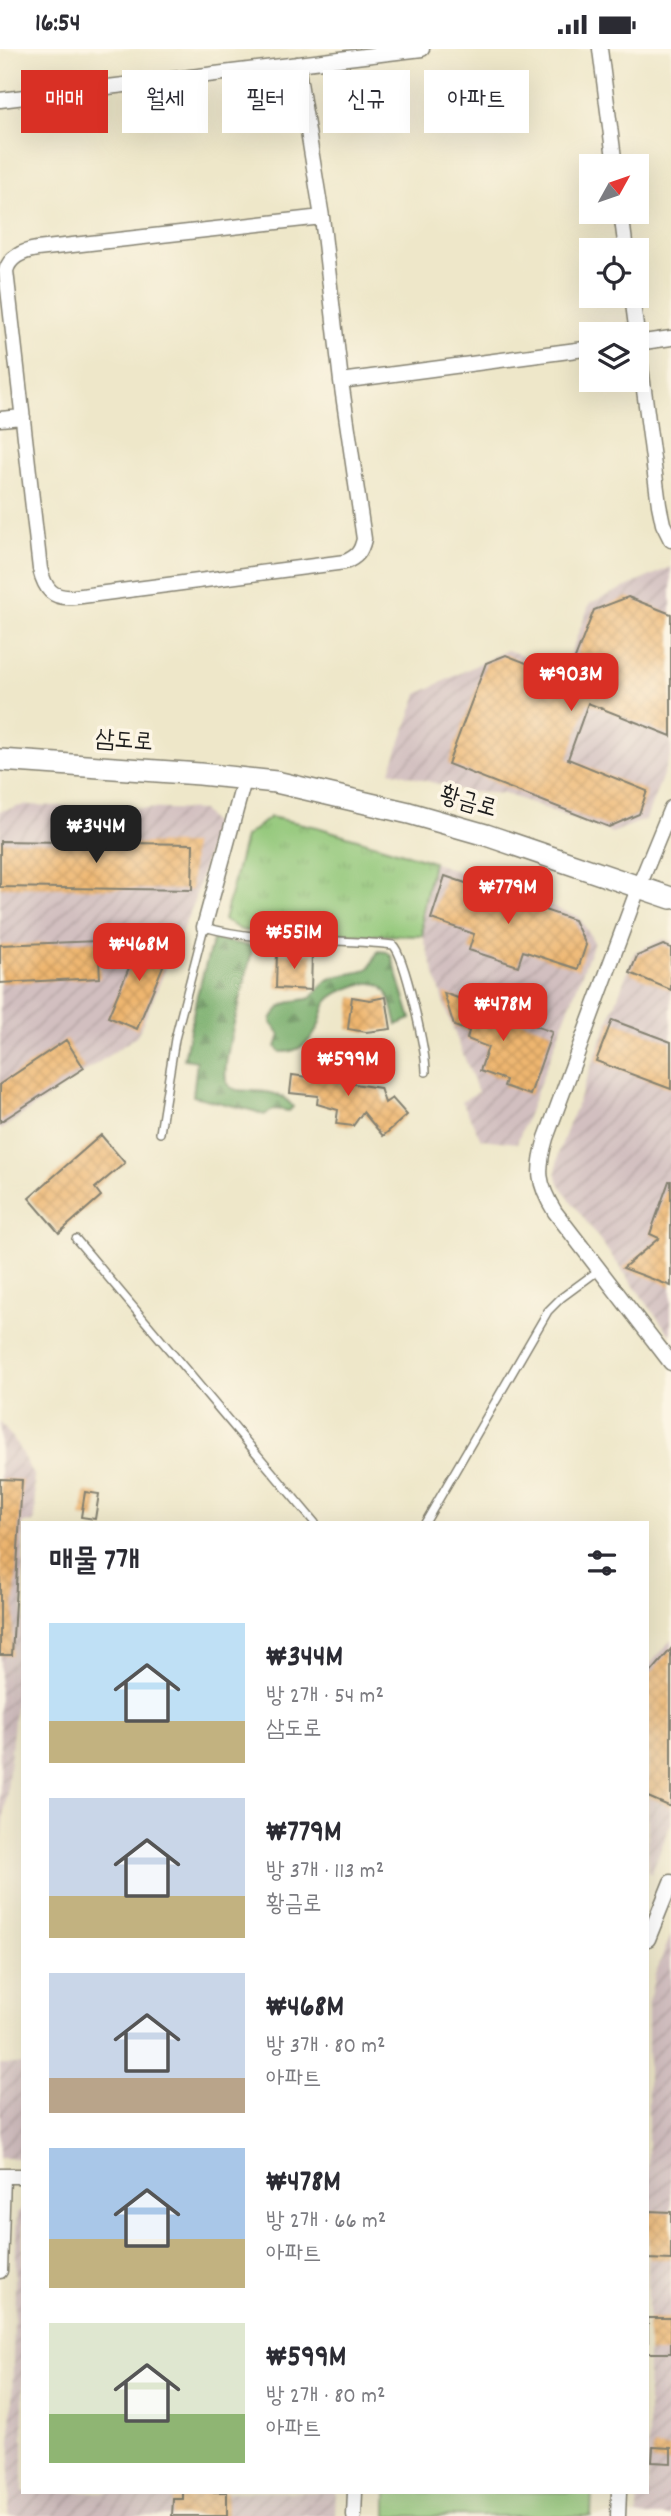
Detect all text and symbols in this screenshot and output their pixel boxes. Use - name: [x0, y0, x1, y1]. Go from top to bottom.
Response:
- text: 16:54: [35, 6, 81, 43]
- chip: 매매: [21, 70, 108, 133]
- chip: 월세: [122, 70, 208, 133]
- chip: 필터: [222, 70, 309, 133]
- chip: 신규: [323, 70, 410, 133]
- chip: 아파트: [424, 70, 529, 133]
- north arrow: [579, 154, 649, 224]
- map controls: [579, 154, 649, 392]
- button: locate: [579, 238, 649, 308]
- button: layers: [579, 322, 649, 392]
- pin: ₩903M: [522, 653, 620, 713]
- text: ₩903M: [539, 659, 603, 692]
- street label: 삼도로: [94, 723, 154, 761]
- street label: 황금로: [435, 779, 501, 827]
- pin: ₩344M: [47, 805, 145, 865]
- text: ₩344M: [66, 811, 126, 844]
- pin: ₩779M: [459, 867, 557, 926]
- text: ₩779M: [479, 872, 537, 905]
- pin: ₩551M: [245, 911, 343, 971]
- text: ₩551M: [266, 917, 322, 950]
- pin: ₩468M: [90, 923, 188, 983]
- text: ₩468M: [109, 929, 169, 962]
- pin: ₩478M: [454, 983, 552, 1043]
- text: ₩478M: [474, 989, 532, 1022]
- pin: ₩599M: [299, 1039, 397, 1098]
- text: ₩599M: [317, 1044, 379, 1077]
- text: 매물 7개: [49, 1542, 140, 1585]
- icon: filters: [583, 1544, 621, 1582]
- text: ₩344M: [266, 1638, 343, 1681]
- icon: home: [105, 1651, 189, 1735]
- text: 방 2개 · 54 m²: [266, 1681, 384, 1714]
- text: 삼도로: [266, 1714, 322, 1747]
- text: ₩779M: [266, 1813, 342, 1856]
- icon: home: [105, 1826, 189, 1910]
- text: 방 3개 · 113 m²: [266, 1856, 384, 1889]
- text: 황금로: [266, 1889, 322, 1922]
- text: ₩468M: [266, 1988, 344, 2031]
- icon: home: [105, 2001, 189, 2085]
- text: 방 3개 · 80 m²: [266, 2031, 386, 2064]
- text: 아파트: [266, 2064, 322, 2097]
- text: ₩478M: [266, 2163, 341, 2206]
- icon: home: [105, 2176, 189, 2260]
- text: 방 2개 · 66 m²: [266, 2206, 386, 2239]
- text: 아파트: [266, 2239, 322, 2272]
- text: ₩599M: [266, 2338, 346, 2381]
- icon: home: [105, 2351, 189, 2435]
- text: 방 2개 · 80 m²: [266, 2381, 385, 2414]
- text: 아파트: [266, 2414, 322, 2447]

